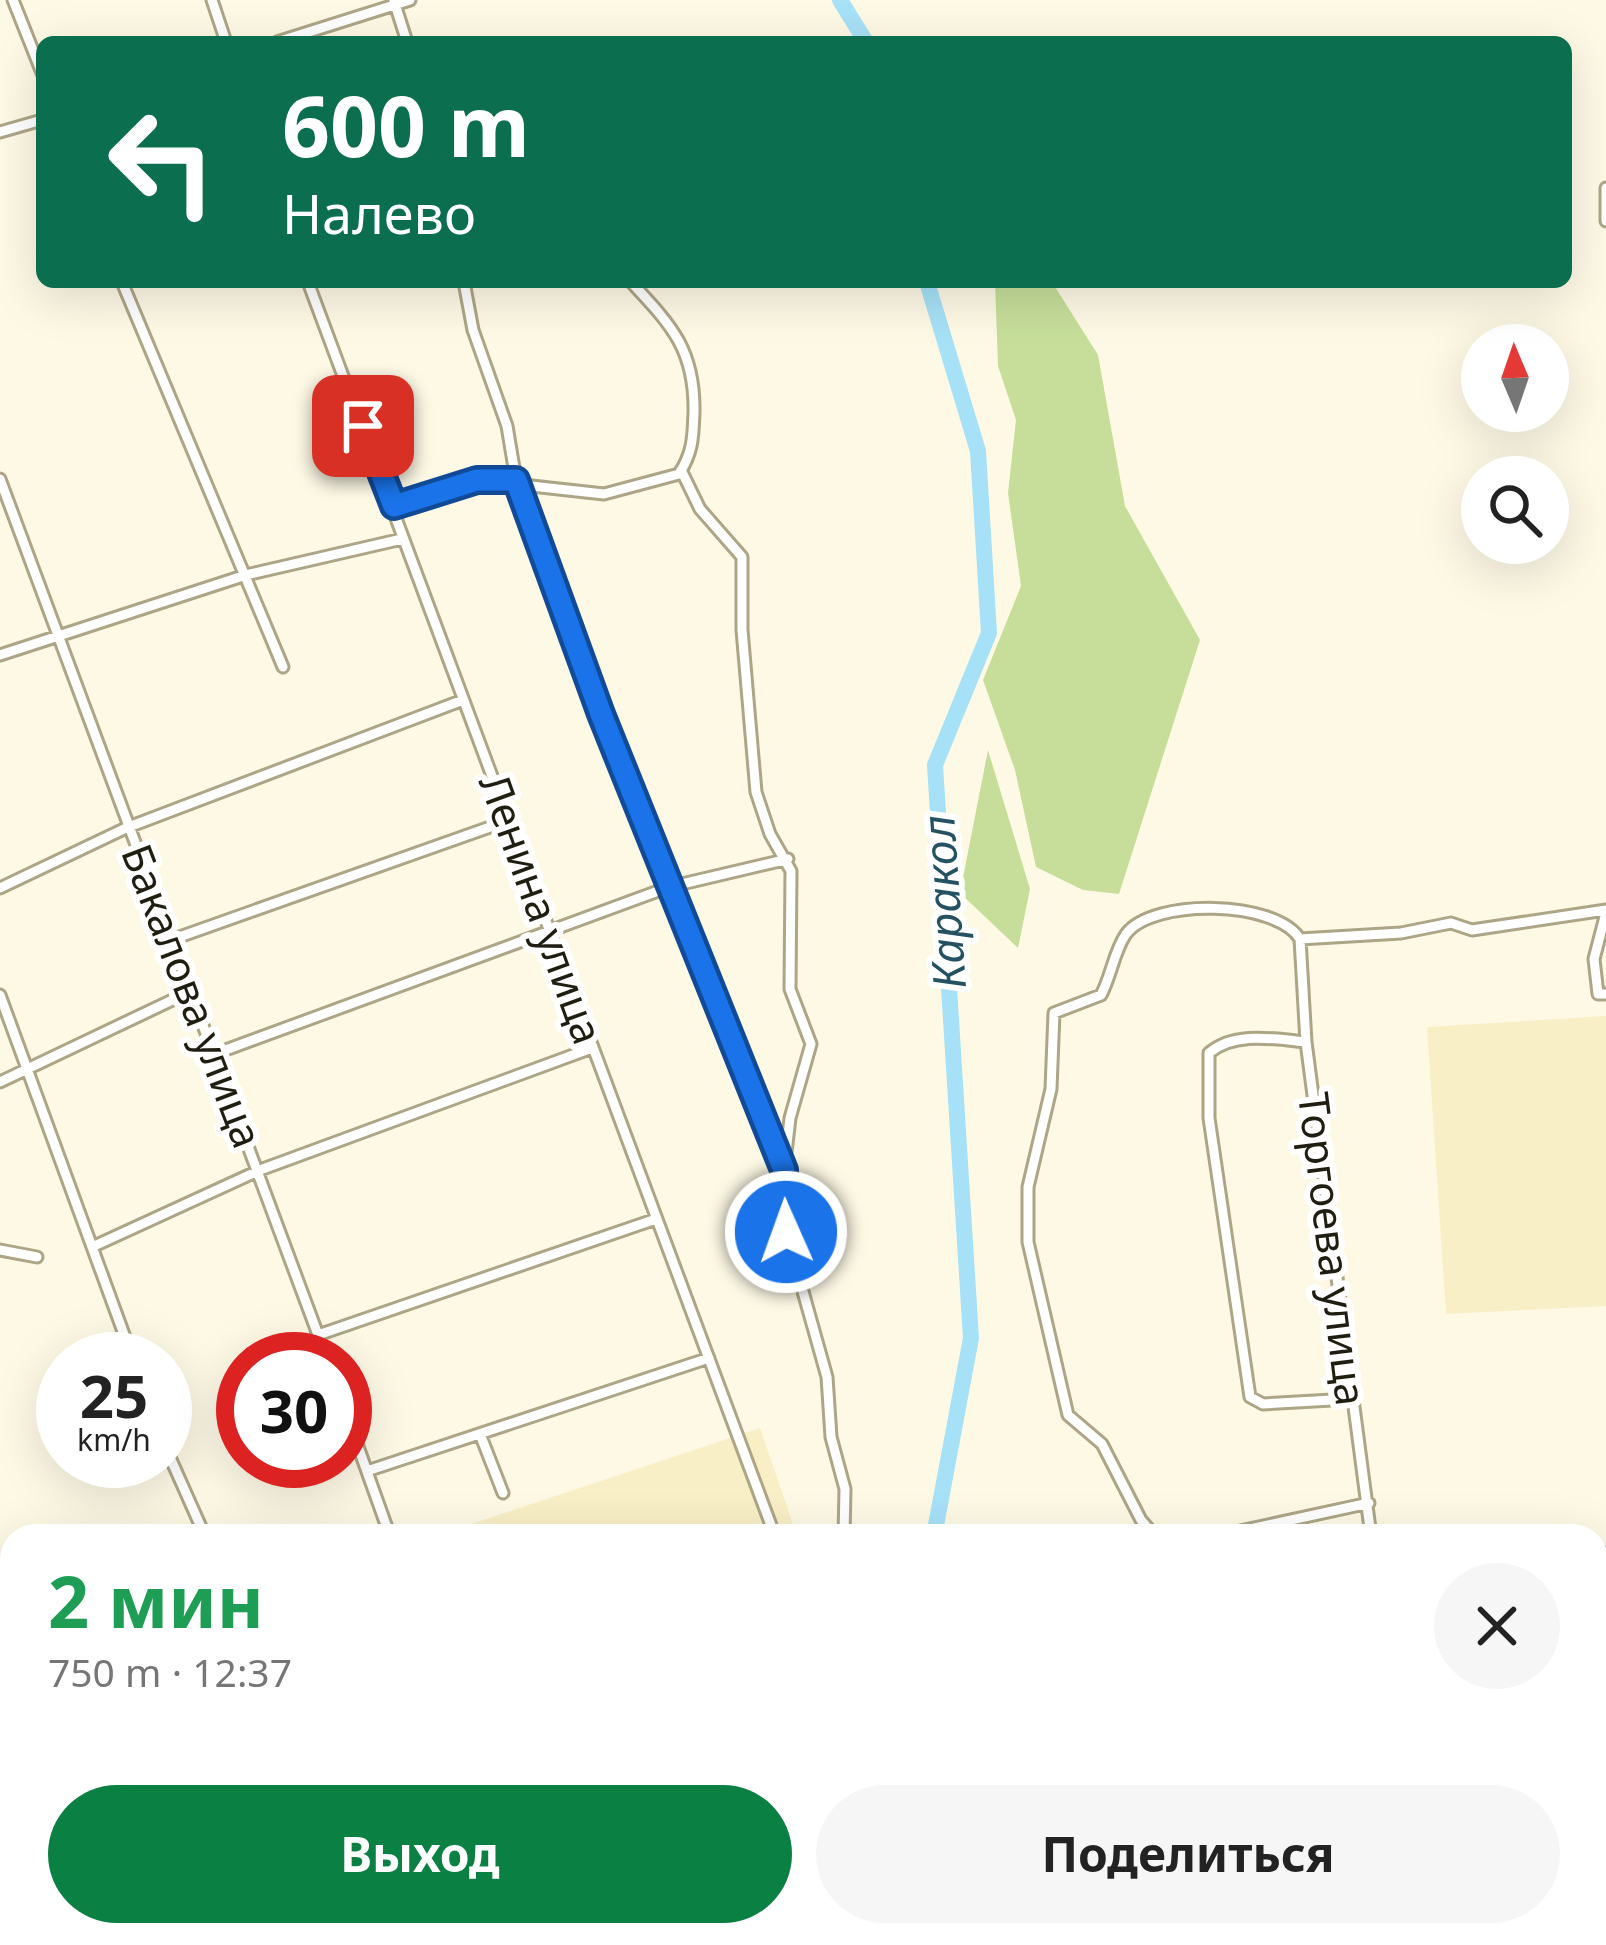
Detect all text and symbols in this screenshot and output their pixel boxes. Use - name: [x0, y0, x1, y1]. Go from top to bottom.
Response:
- text: 600 m: [282, 67, 530, 182]
- icon: left: [84, 84, 240, 240]
- text: Налево: [282, 176, 476, 250]
- north arrow: [1461, 324, 1569, 432]
- map controls: [1461, 324, 1569, 564]
- pin: [312, 375, 414, 477]
- icon: arrive: [330, 393, 396, 459]
- button: search: [1461, 456, 1569, 564]
- street label: Ленина улица: [467, 766, 618, 1051]
- water label: Каракол: [906, 813, 979, 991]
- street label: Бакалова улица: [109, 836, 277, 1155]
- street label: Торгоева улица: [1286, 1089, 1381, 1409]
- position arrow: [723, 1169, 849, 1295]
- speed limit sign: 30: [216, 1332, 372, 1488]
- text: 25: [80, 1354, 148, 1436]
- text: km/h: [77, 1419, 151, 1460]
- text: 2 мин: [48, 1551, 264, 1649]
- button: close: [1434, 1563, 1560, 1689]
- text: 750 m · 12:37: [48, 1645, 292, 1698]
- button: Выход: [48, 1785, 792, 1923]
- button: Поделиться: [816, 1785, 1560, 1923]

